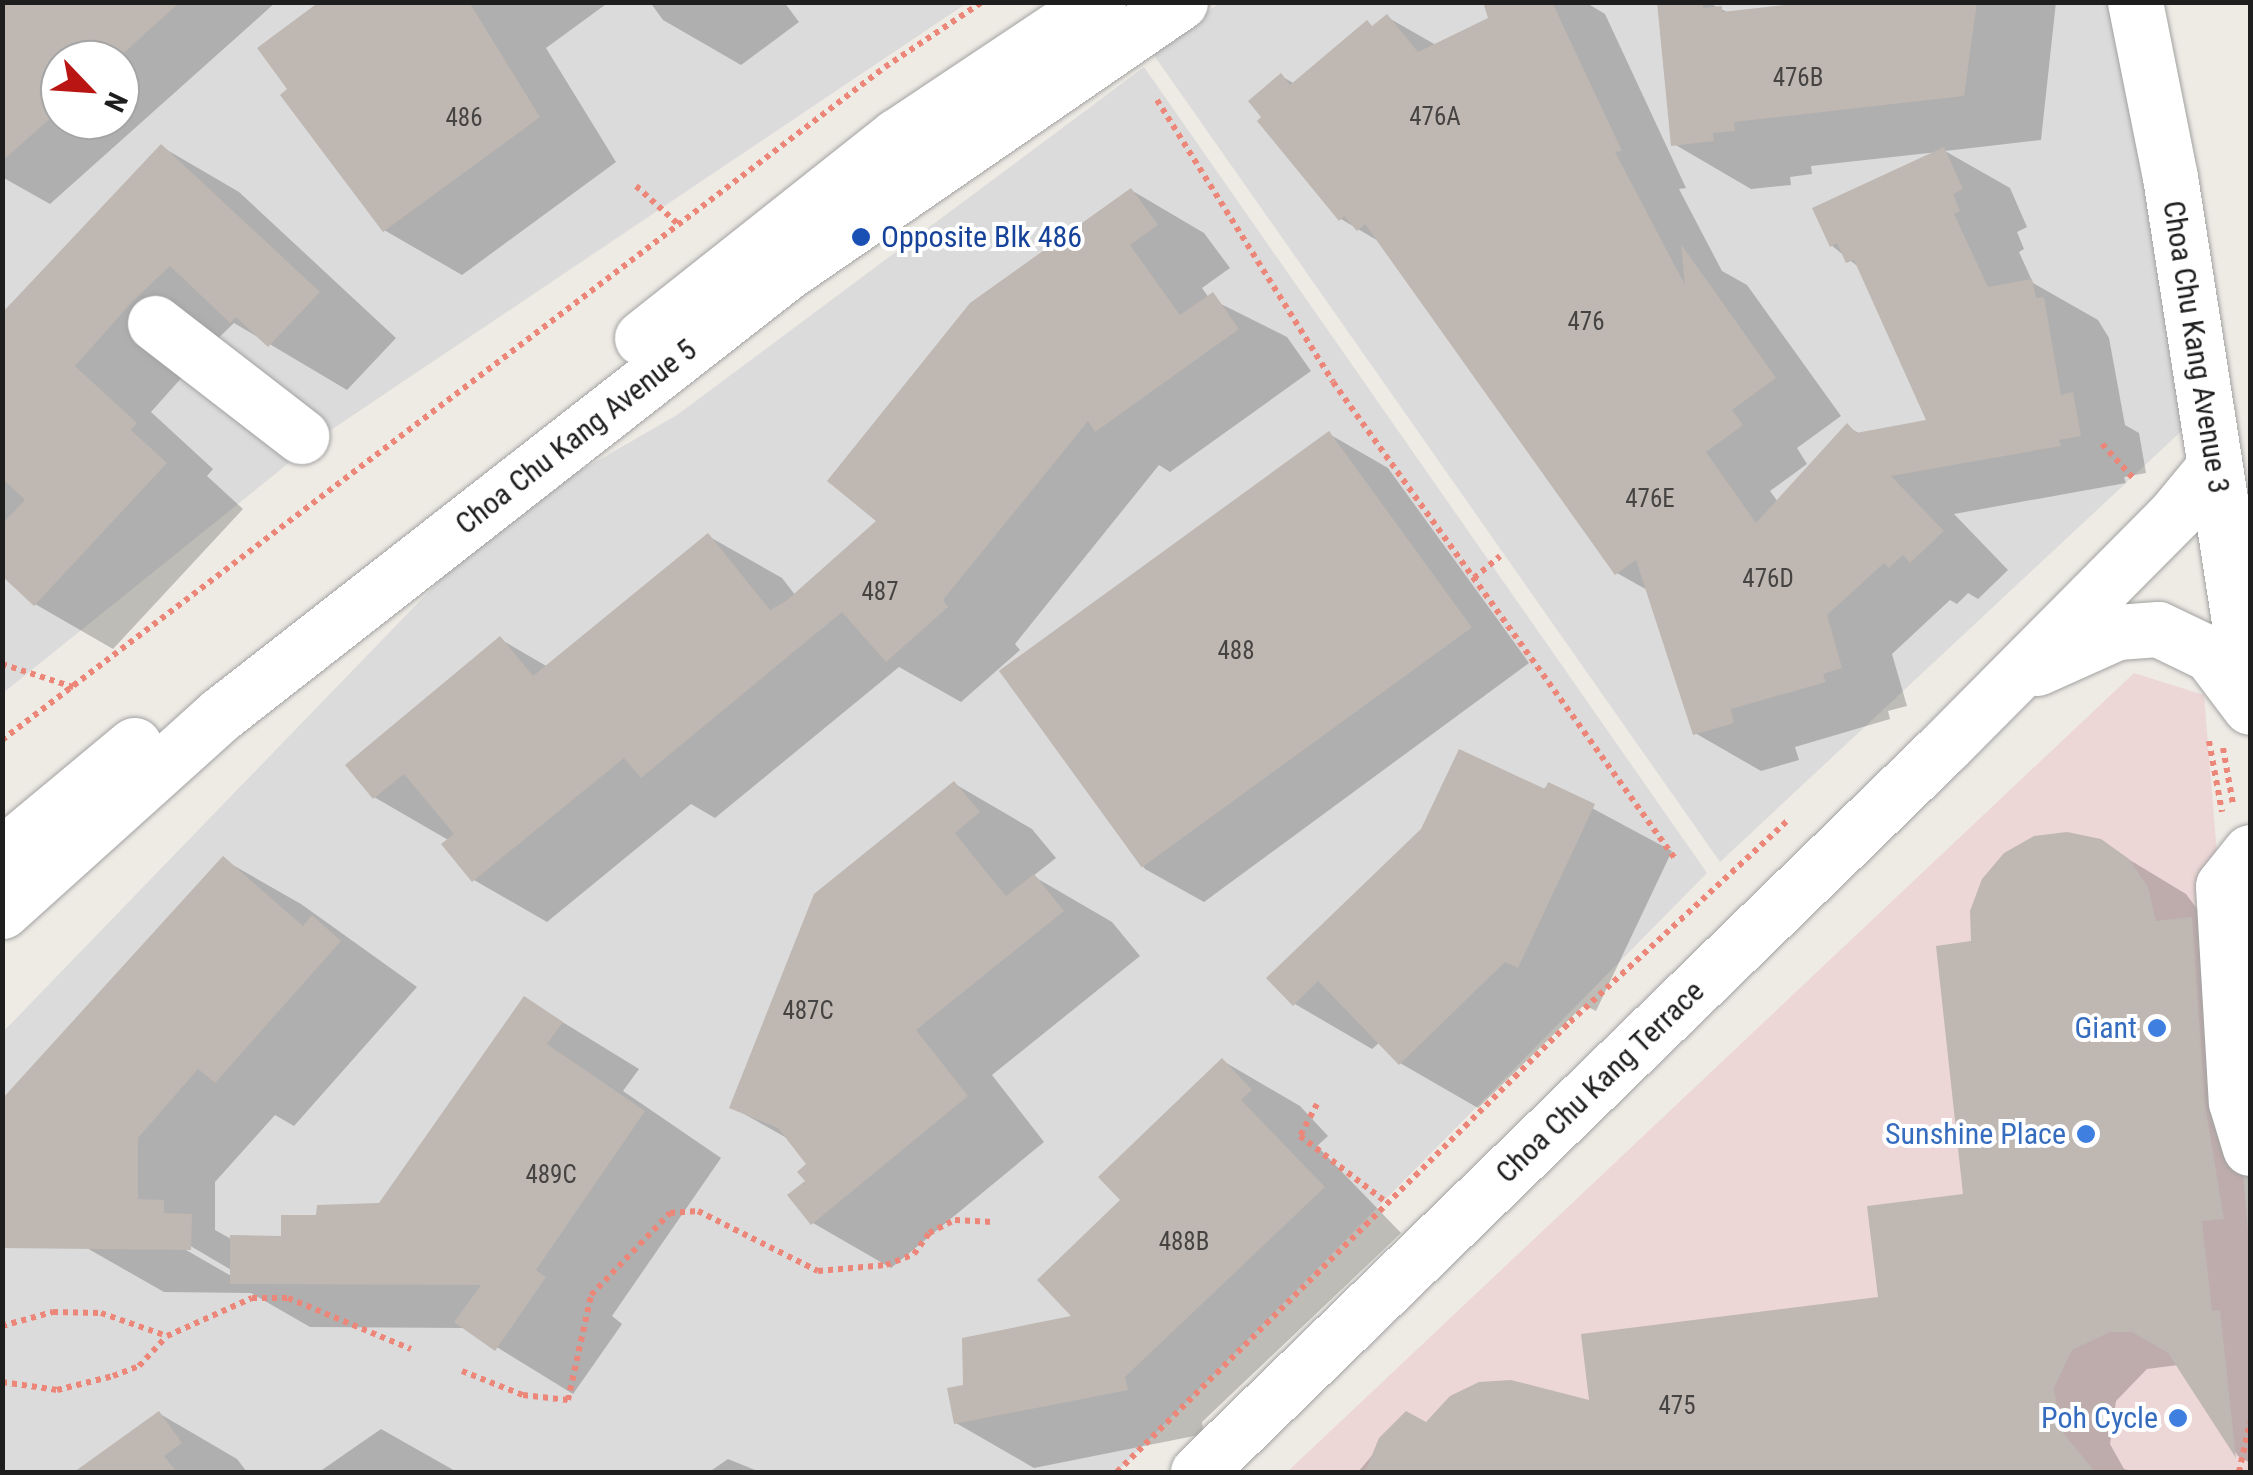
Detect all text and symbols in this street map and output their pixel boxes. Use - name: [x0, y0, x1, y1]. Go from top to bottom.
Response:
- north arrow: [40, 40, 140, 140]
- house number: 476B: [1773, 63, 1823, 93]
- text: N: [97, 87, 134, 117]
- house number: 476A: [1409, 102, 1461, 132]
- house number: 486: [445, 103, 483, 133]
- street label: Choa Chu Kang Avenue 3: [2155, 198, 2237, 496]
- place label: Opposite Blk 486: [881, 219, 1082, 255]
- marker: Opposite Blk 486: [850, 226, 872, 248]
- house number: 476: [1567, 307, 1605, 337]
- street label: Choa Chu Kang Avenue 5: [448, 332, 704, 542]
- house number: 476E: [1625, 484, 1675, 514]
- house number: 476D: [1742, 564, 1794, 594]
- house number: 487: [861, 577, 899, 607]
- house number: 488: [1217, 636, 1255, 666]
- street label: Choa Chu Kang Terrace: [1488, 973, 1712, 1191]
- house number: 487C: [782, 996, 834, 1026]
- place label: Giant: [2075, 1010, 2137, 1046]
- marker: Giant: [2146, 1017, 2168, 1039]
- place label: Sunshine Place: [1885, 1116, 2066, 1152]
- marker: Sunshine Place: [2075, 1123, 2097, 1145]
- house number: 489C: [525, 1160, 577, 1190]
- house number: 488B: [1159, 1227, 1209, 1257]
- house number: 475: [1658, 1391, 1696, 1421]
- place label: Poh Cycle: [2041, 1400, 2158, 1436]
- marker: Poh Cycle: [2167, 1407, 2189, 1429]

